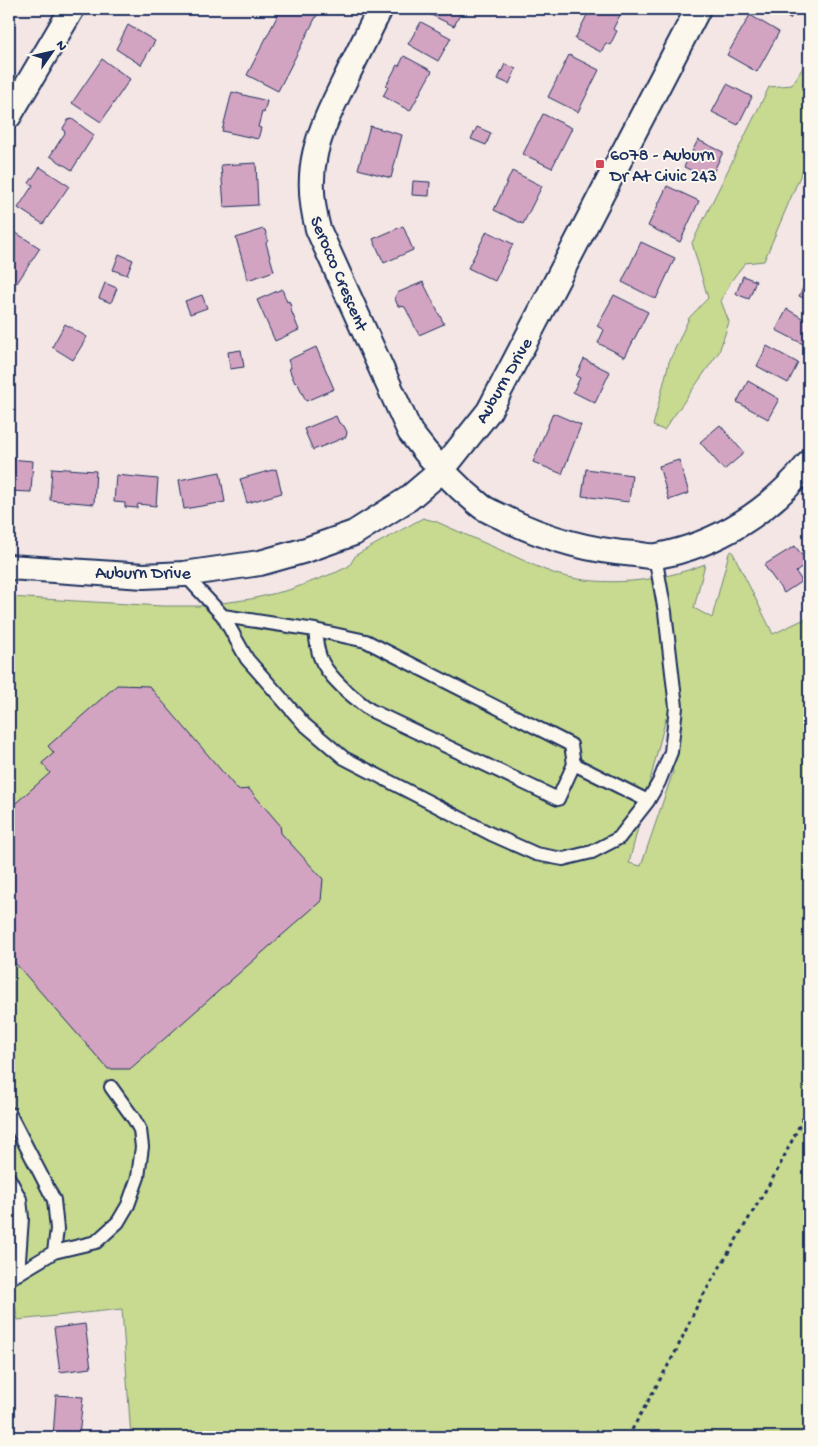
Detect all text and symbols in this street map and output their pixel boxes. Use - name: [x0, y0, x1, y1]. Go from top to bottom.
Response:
- north arrow: [28, 28, 78, 78]
- text: N: [51, 38, 70, 55]
- place label: 6078 - Auburn Dr At Civic 243: [609, 146, 717, 188]
- marker: 6078 - Auburn Dr At Civic 243: [594, 158, 606, 170]
- street label: Serocco Crescent: [304, 213, 372, 336]
- street label: Auburn Drive: [472, 334, 538, 428]
- street label: Auburn Drive: [95, 564, 191, 585]

